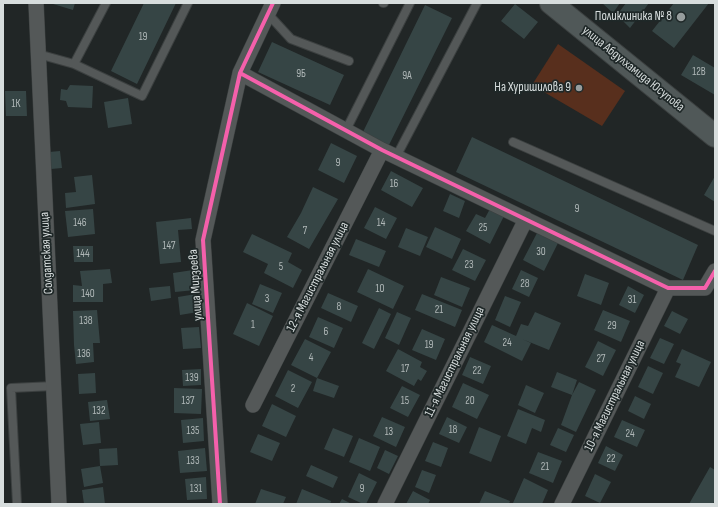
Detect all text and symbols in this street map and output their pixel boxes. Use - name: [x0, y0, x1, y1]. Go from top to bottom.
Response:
- place label: Поликлиника № 8: [595, 9, 672, 25]
- marker: Поликлиника № 8: [675, 11, 687, 23]
- street label: улица Абдулхамида Юсупова: [579, 23, 687, 115]
- house number: 19: [139, 30, 147, 44]
- house number: 12В: [692, 65, 706, 79]
- house number: 9Б: [296, 67, 306, 81]
- house number: 9А: [402, 69, 412, 83]
- place label: На Хуришилова 9: [494, 80, 571, 96]
- marker: На Хуришилова 9: [574, 83, 584, 93]
- house number: 1К: [12, 97, 20, 111]
- house number: 9: [336, 156, 340, 170]
- house number: 16: [390, 177, 398, 191]
- house number: 9: [575, 202, 579, 216]
- street label: Солдатская улица: [37, 211, 57, 295]
- house number: 146: [73, 216, 87, 230]
- house number: 14: [377, 216, 385, 230]
- street label: 12-я Магистральная улица: [284, 219, 352, 335]
- house number: 25: [479, 221, 487, 235]
- house number: 7: [303, 224, 307, 238]
- house number: 147: [163, 239, 175, 253]
- house number: 30: [536, 245, 546, 259]
- house number: 144: [76, 247, 90, 261]
- street label: улица Мирзоева: [186, 249, 206, 321]
- house number: 23: [464, 258, 474, 272]
- house number: 5: [279, 260, 283, 274]
- house number: 28: [520, 277, 530, 291]
- house number: 10: [376, 282, 384, 296]
- house number: 140: [81, 287, 95, 301]
- house number: 3: [265, 292, 269, 306]
- house number: 31: [628, 293, 636, 307]
- house number: 8: [337, 300, 341, 314]
- house number: 21: [435, 303, 443, 317]
- street label: 11-я Магистральная улица: [422, 304, 488, 420]
- house number: 138: [79, 314, 93, 328]
- house number: 1: [251, 318, 255, 332]
- house number: 29: [607, 319, 617, 333]
- house number: 6: [324, 325, 328, 339]
- house number: 24: [502, 336, 512, 350]
- house number: 19: [425, 338, 433, 352]
- street label: 10-я Магистральная улица: [581, 338, 649, 454]
- house number: 136: [77, 347, 91, 361]
- house number: 4: [309, 351, 313, 365]
- house number: 27: [597, 352, 605, 366]
- house number: 17: [401, 362, 409, 376]
- house number: 22: [472, 364, 482, 378]
- house number: 139: [185, 371, 199, 385]
- house number: 2: [291, 382, 295, 396]
- house number: 137: [182, 394, 194, 408]
- house number: 15: [401, 394, 409, 408]
- house number: 20: [465, 394, 475, 408]
- house number: 132: [92, 404, 106, 418]
- house number: 18: [449, 423, 457, 437]
- house number: 135: [187, 424, 199, 438]
- house number: 13: [385, 425, 393, 439]
- house number: 24: [625, 427, 635, 441]
- house number: 22: [606, 452, 616, 466]
- house number: 133: [186, 454, 200, 468]
- house number: 21: [541, 460, 549, 474]
- house number: 131: [190, 482, 202, 496]
- house number: 9: [360, 482, 364, 496]

